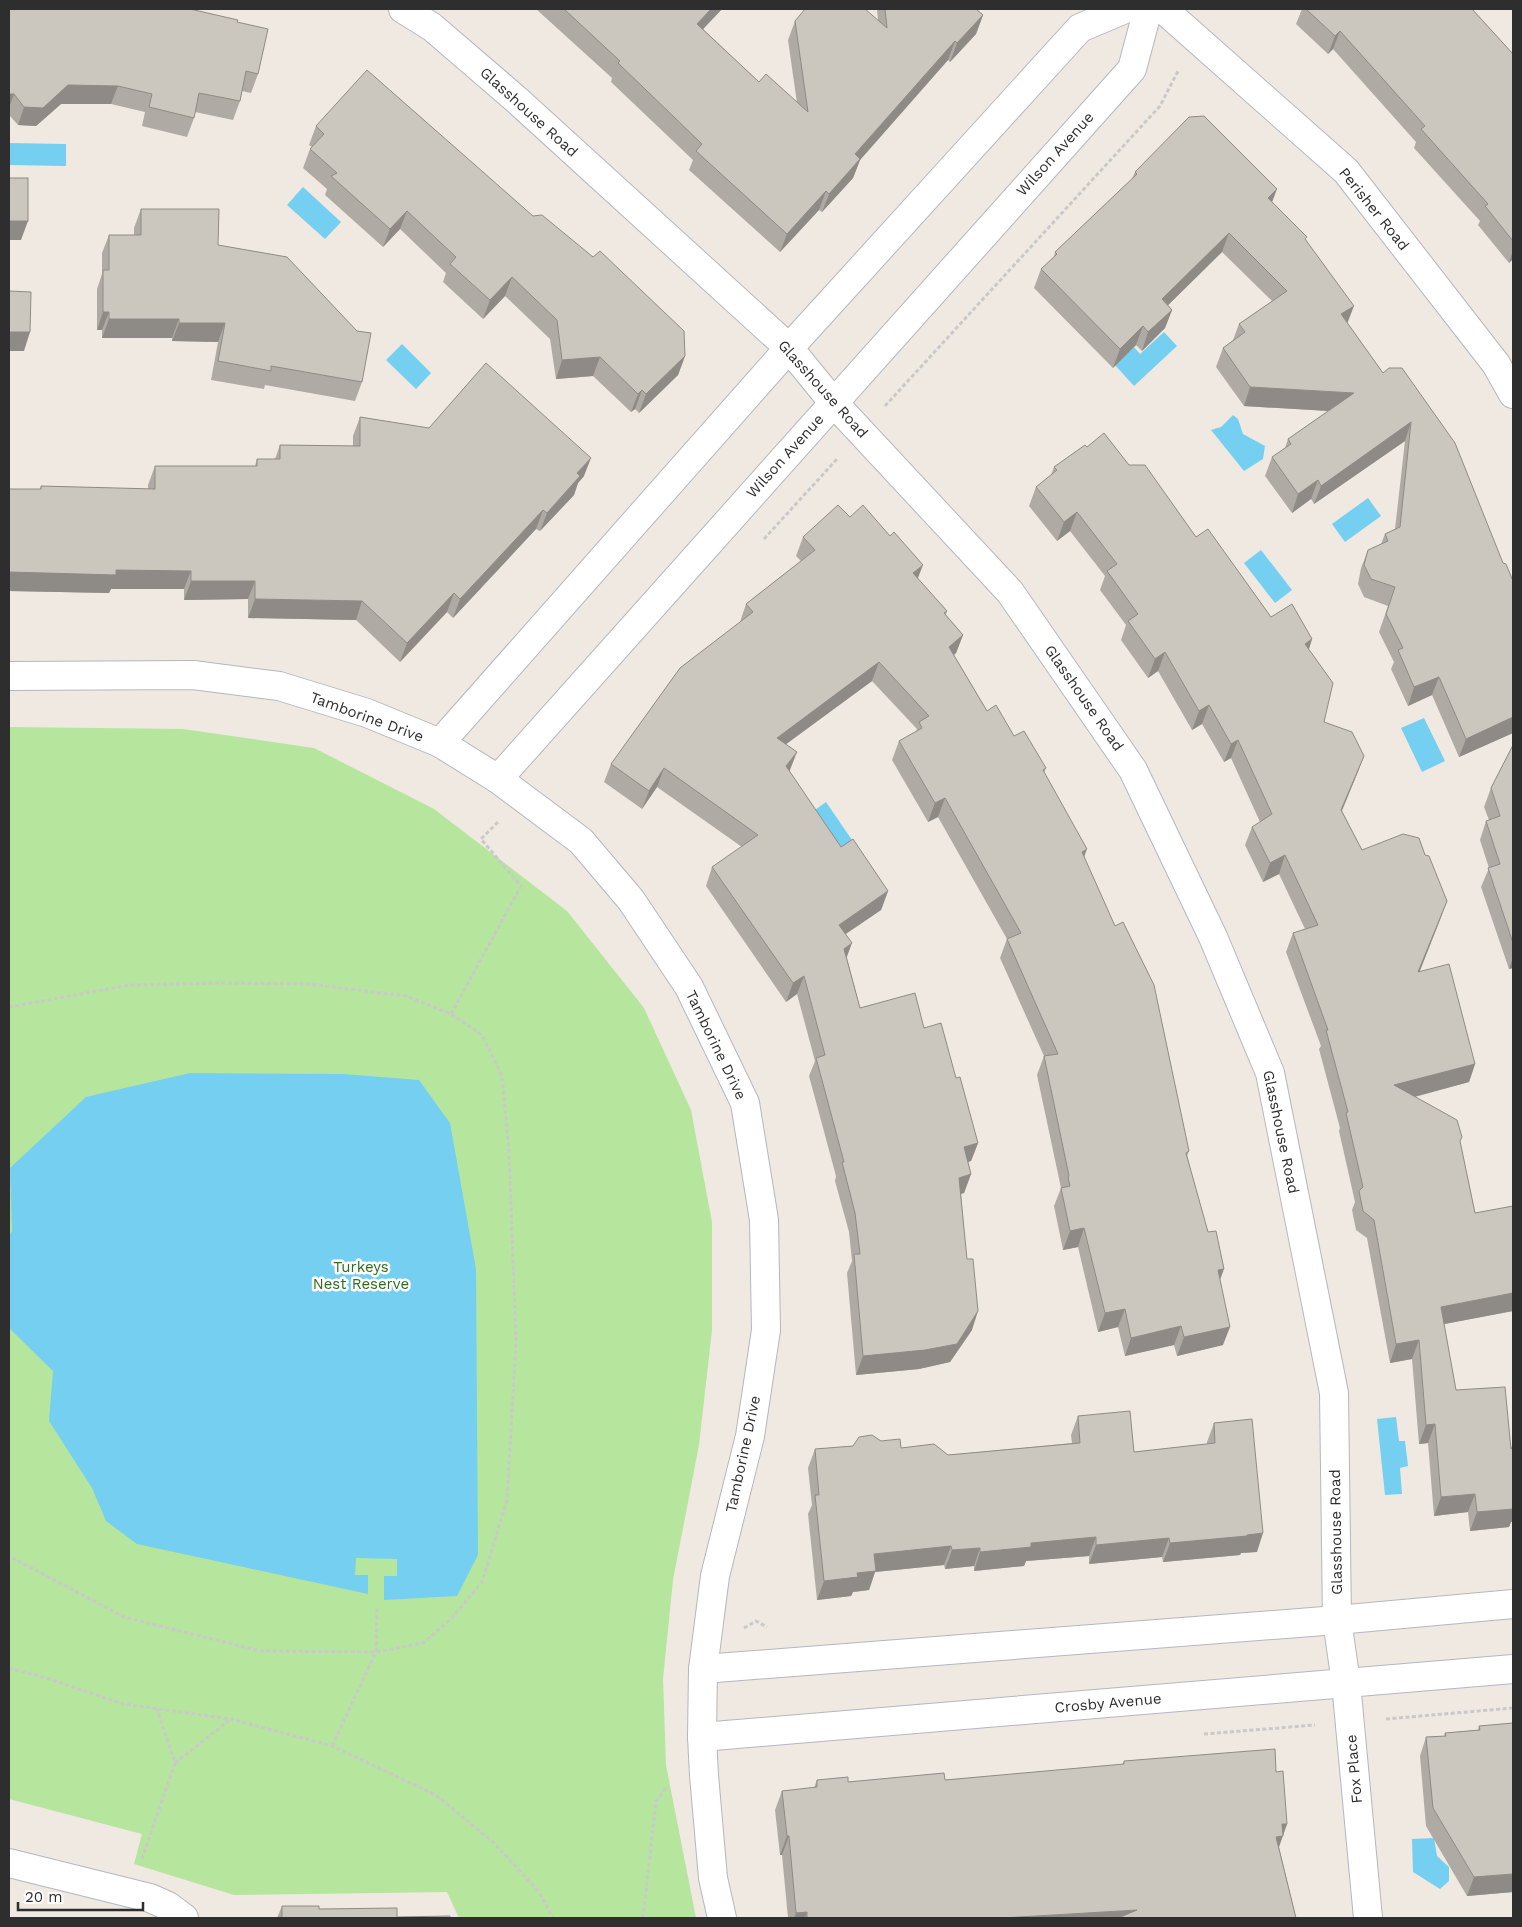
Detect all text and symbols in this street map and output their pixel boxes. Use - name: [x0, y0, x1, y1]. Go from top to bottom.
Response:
- street label: Glasshouse Road: [476, 63, 582, 161]
- street label: Wilson Avenue: [1013, 108, 1097, 200]
- street label: Perisher Road: [1335, 164, 1413, 254]
- street label: Glasshouse Road: [774, 336, 872, 442]
- street label: Wilson Avenue: [743, 410, 827, 502]
- street label: Glasshouse Road: [1041, 641, 1127, 755]
- street label: Tamborine Drive: [308, 688, 426, 746]
- street label: Tamborine Drive: [682, 987, 750, 1103]
- street label: Glasshouse Road: [1259, 1069, 1303, 1195]
- park label: Turkeys Nest Reserve: [313, 1258, 409, 1293]
- street label: Tamborine Drive: [722, 1394, 764, 1514]
- street label: Glasshouse Road: [1326, 1469, 1346, 1595]
- street label: Crosby Avenue: [1054, 1689, 1162, 1717]
- street label: Fox Place: [1342, 1734, 1366, 1804]
- scale bar: [18, 1880, 142, 1912]
- text: 20 m: [25, 1888, 63, 1906]

